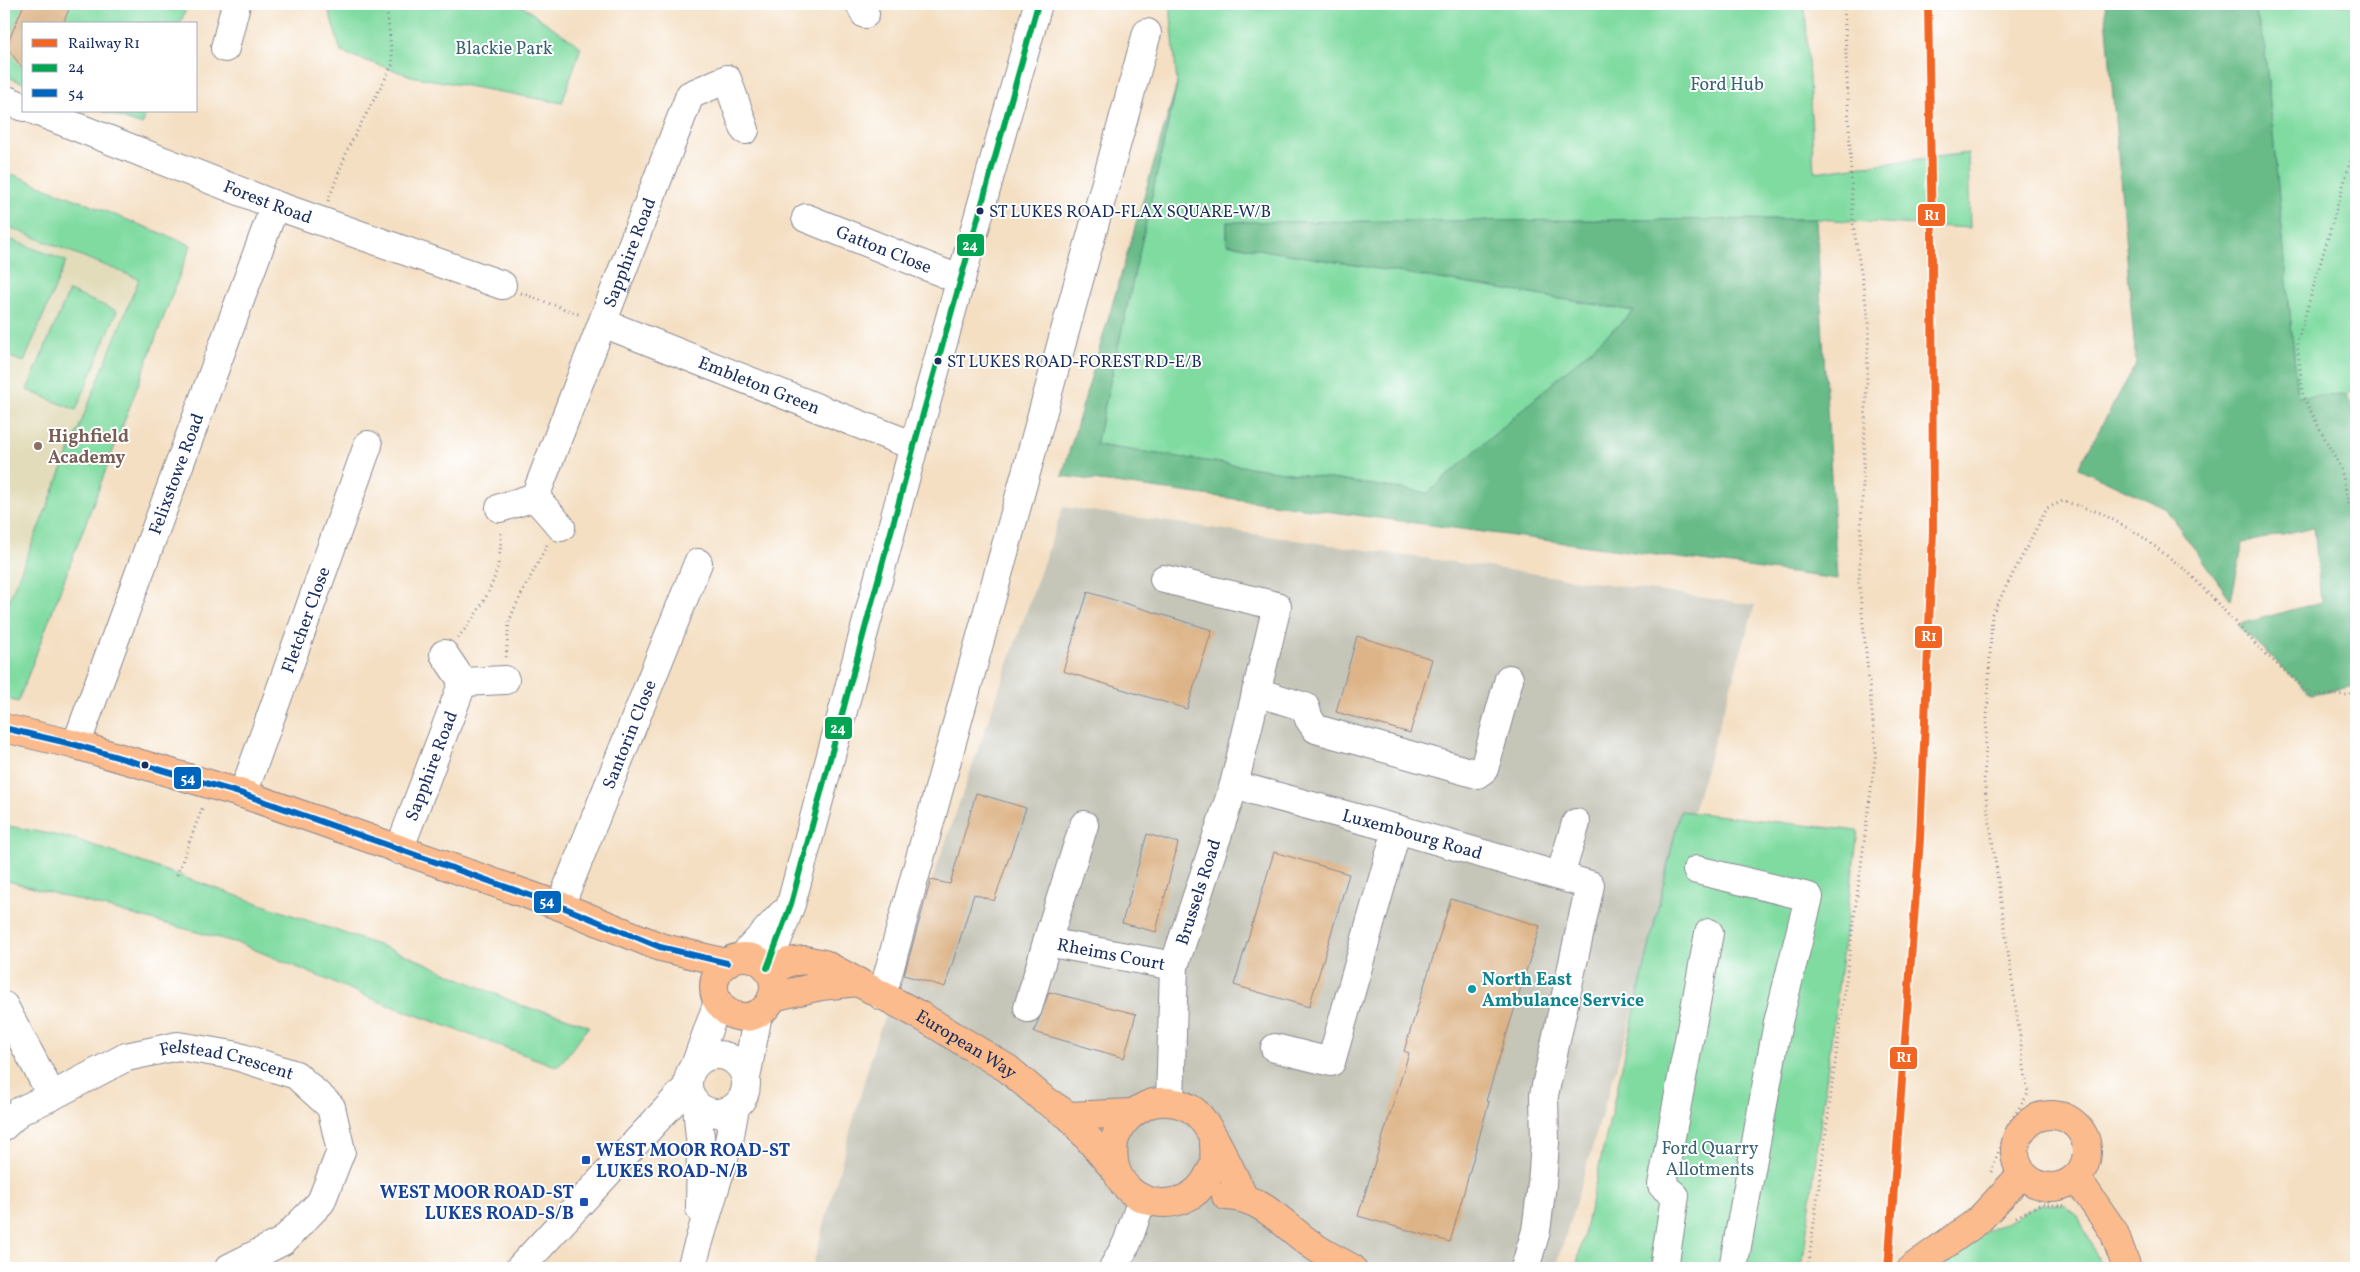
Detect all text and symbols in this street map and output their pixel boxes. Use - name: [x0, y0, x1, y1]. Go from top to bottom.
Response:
- legend: [22, 22, 198, 112]
- text: Railway R1: [68, 34, 140, 55]
- park label: Blackie Park: [455, 37, 553, 62]
- text: 24: [68, 58, 85, 79]
- park label: Ford Hub: [1690, 73, 1764, 98]
- text: 54: [68, 84, 84, 105]
- street label: Forest Road: [219, 175, 315, 231]
- street label: Sapphire Road: [598, 195, 663, 312]
- place label: ST LUKES ROAD-FLAX SQUARE-W/B: [989, 201, 1271, 224]
- line badge: R1: [1917, 203, 1946, 227]
- marker: ST LUKES ROAD-FLAX SQUARE-W/B: [975, 206, 985, 216]
- text: R1: [1924, 207, 1940, 226]
- street label: Gatton Close: [832, 220, 935, 281]
- line badge: 24: [956, 233, 985, 257]
- text: 24: [962, 237, 978, 256]
- street label: Embleton Green: [694, 351, 823, 422]
- place label: ST LUKES ROAD-FOREST RD-E/B: [947, 351, 1202, 374]
- marker: ST LUKES ROAD-FOREST RD-E/B: [933, 356, 943, 366]
- street label: Felixstowe Road: [144, 410, 211, 539]
- place label: Highfield Academy: [48, 425, 129, 471]
- marker: Highfield Academy: [32, 440, 44, 452]
- street label: Fletcher Close: [276, 564, 337, 677]
- line badge: R1: [1914, 625, 1943, 649]
- text: R1: [1921, 628, 1937, 647]
- street label: Santorin Close: [597, 677, 664, 793]
- street label: Sapphire Road: [400, 708, 465, 825]
- line badge: 24: [824, 716, 853, 740]
- text: 24: [830, 720, 846, 739]
- unlabelled marker: [140, 760, 150, 770]
- line badge: 54: [173, 766, 202, 790]
- text: 54: [180, 770, 196, 789]
- street label: Luxembourg Road: [1339, 804, 1485, 867]
- street label: Brussels Road: [1171, 836, 1228, 949]
- line badge: 54: [533, 890, 562, 914]
- text: 54: [539, 893, 555, 912]
- street label: Rheims Court: [1055, 933, 1167, 978]
- place label: North East Ambulance Service: [1482, 968, 1644, 1014]
- marker: North East Ambulance Service: [1466, 983, 1478, 995]
- street label: European Way: [910, 1004, 1022, 1086]
- street label: Felstead Crescent: [157, 1035, 296, 1087]
- line badge: R1: [1889, 1046, 1918, 1070]
- text: R1: [1896, 1049, 1912, 1068]
- park label: Ford Quarry Allotments: [1661, 1137, 1759, 1183]
- place label: WEST MOOR ROAD-ST LUKES ROAD-N/B: [596, 1139, 790, 1185]
- marker: WEST MOOR ROAD-ST LUKES ROAD-N/B: [580, 1154, 592, 1166]
- place label: WEST MOOR ROAD-ST LUKES ROAD-S/B: [380, 1181, 574, 1227]
- marker: WEST MOOR ROAD-ST LUKES ROAD-S/B: [578, 1196, 590, 1208]

